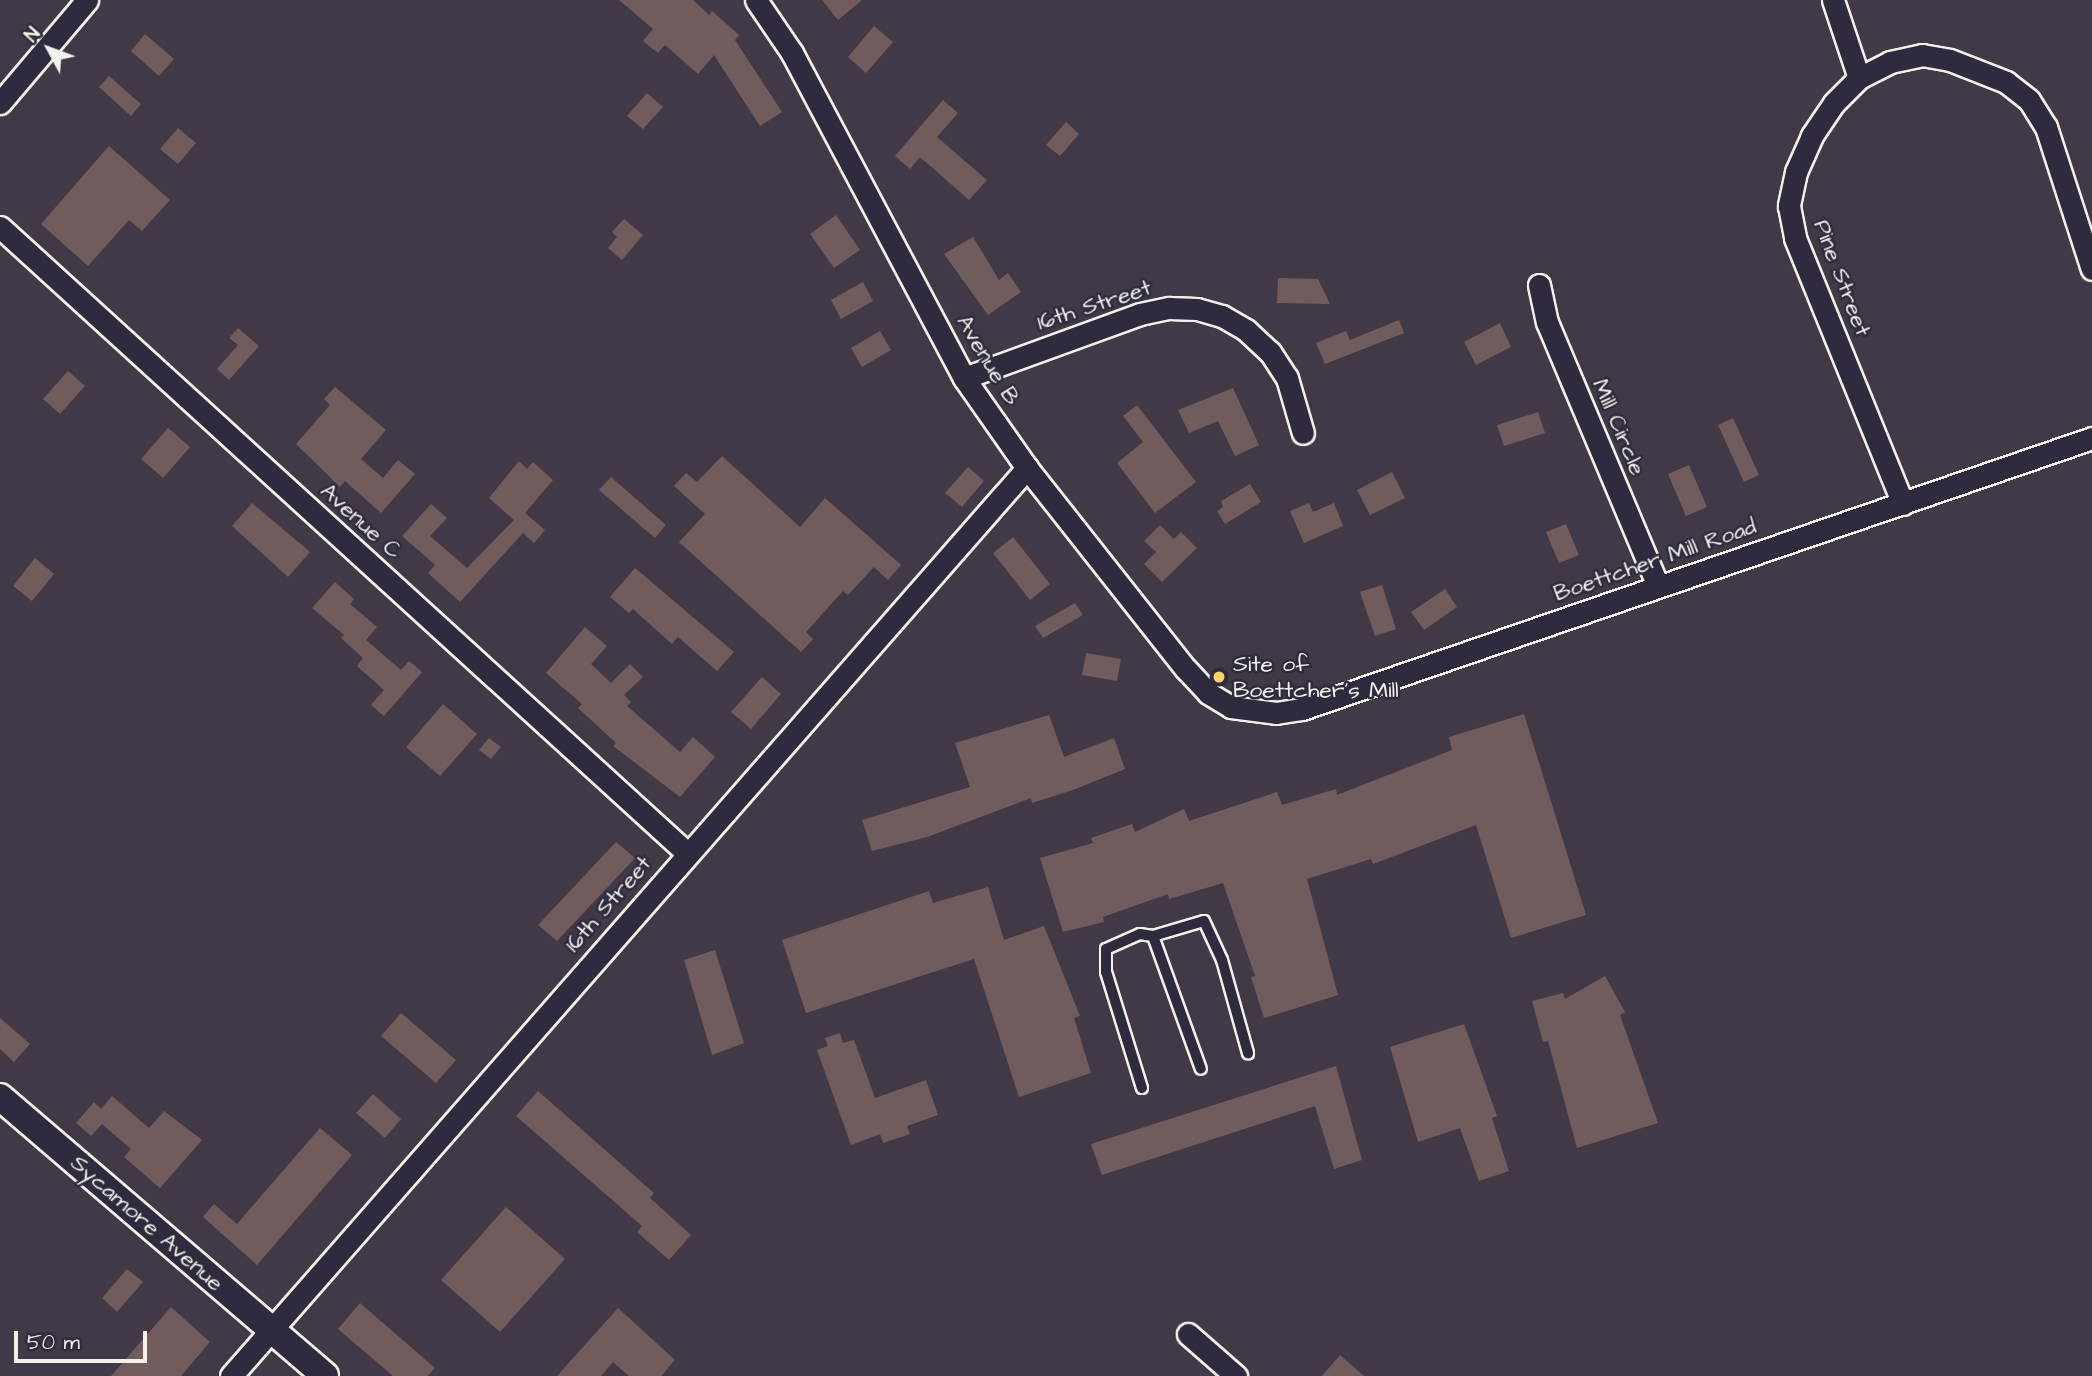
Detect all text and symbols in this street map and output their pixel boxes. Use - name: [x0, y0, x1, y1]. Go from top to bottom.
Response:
- north arrow: [14, 14, 84, 84]
- text: N: [19, 22, 47, 48]
- street label: Pine Street: [1807, 216, 1877, 340]
- street label: 16th Street: [1034, 274, 1154, 336]
- street label: Avenue B: [950, 310, 1026, 410]
- street label: Mill Circle: [1586, 375, 1652, 479]
- street label: Avenue C: [315, 477, 407, 565]
- street label: Boettcher Mill Road: [1550, 512, 1760, 608]
- place label: Site of Boettcher's Mill: [1233, 650, 1399, 704]
- marker: Site of Boettcher's Mill: [1211, 669, 1227, 685]
- street label: 16th Street: [559, 850, 657, 958]
- street label: Sycamore Avenue: [65, 1149, 229, 1297]
- scale bar: [18, 1316, 150, 1360]
- text: 50 m: [27, 1328, 80, 1357]

